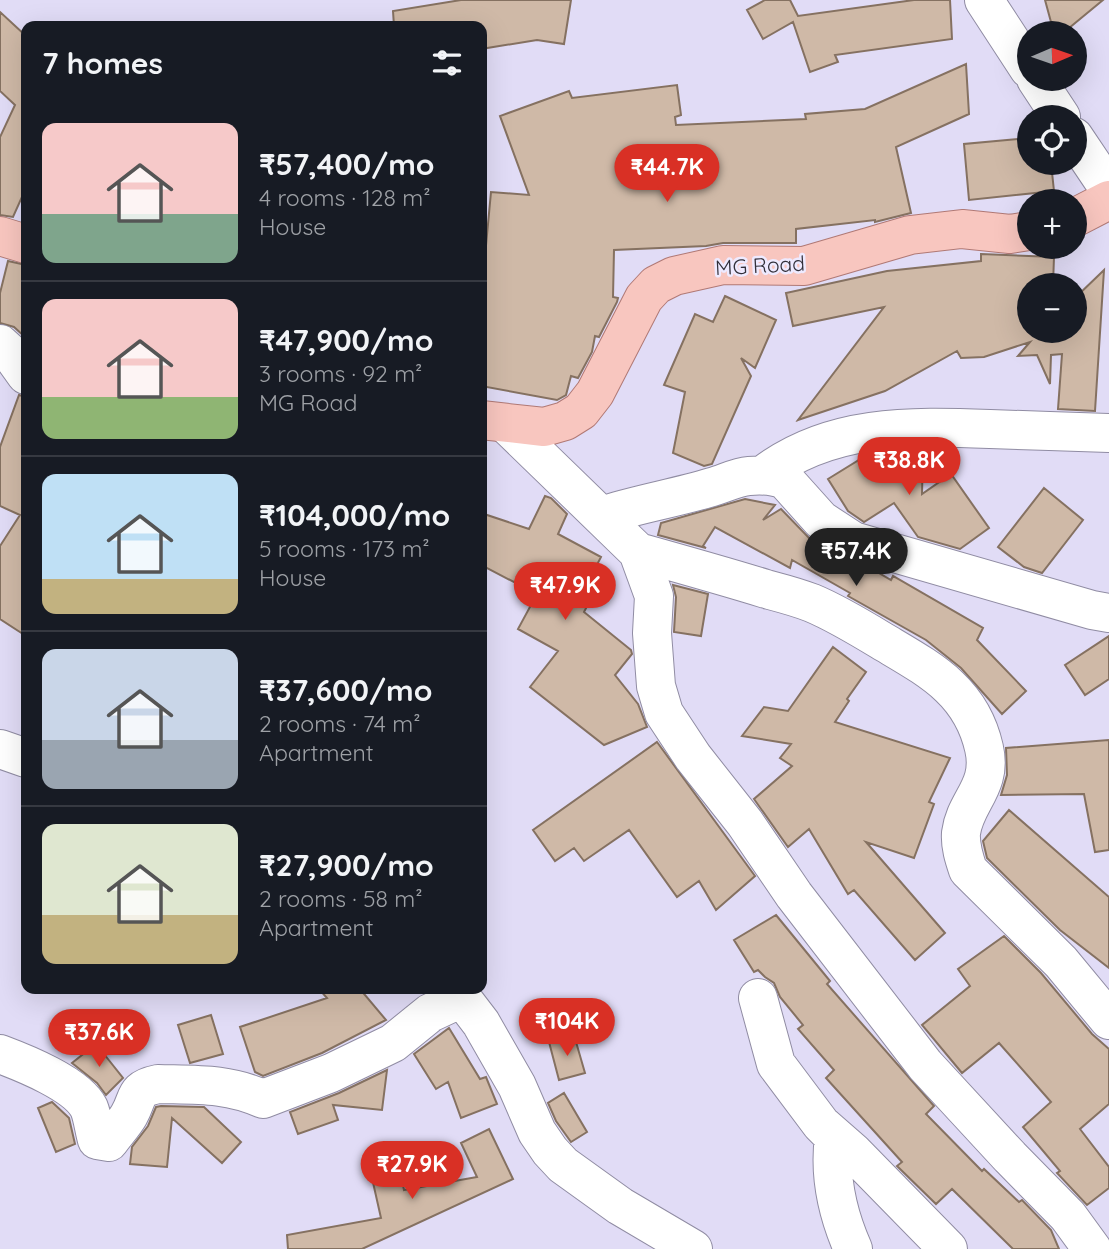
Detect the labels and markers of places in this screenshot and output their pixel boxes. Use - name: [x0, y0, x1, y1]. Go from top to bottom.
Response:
- pin: ₹44.7K: [610, 144, 724, 204]
- pin: ₹38.8K: [852, 438, 966, 497]
- pin: ₹57.4K: [799, 528, 913, 588]
- pin: ₹47.9K: [508, 562, 622, 622]
- pin: ₹104K: [518, 998, 616, 1058]
- pin: ₹37.6K: [42, 1010, 156, 1069]
- pin: ₹27.9K: [355, 1142, 469, 1201]

